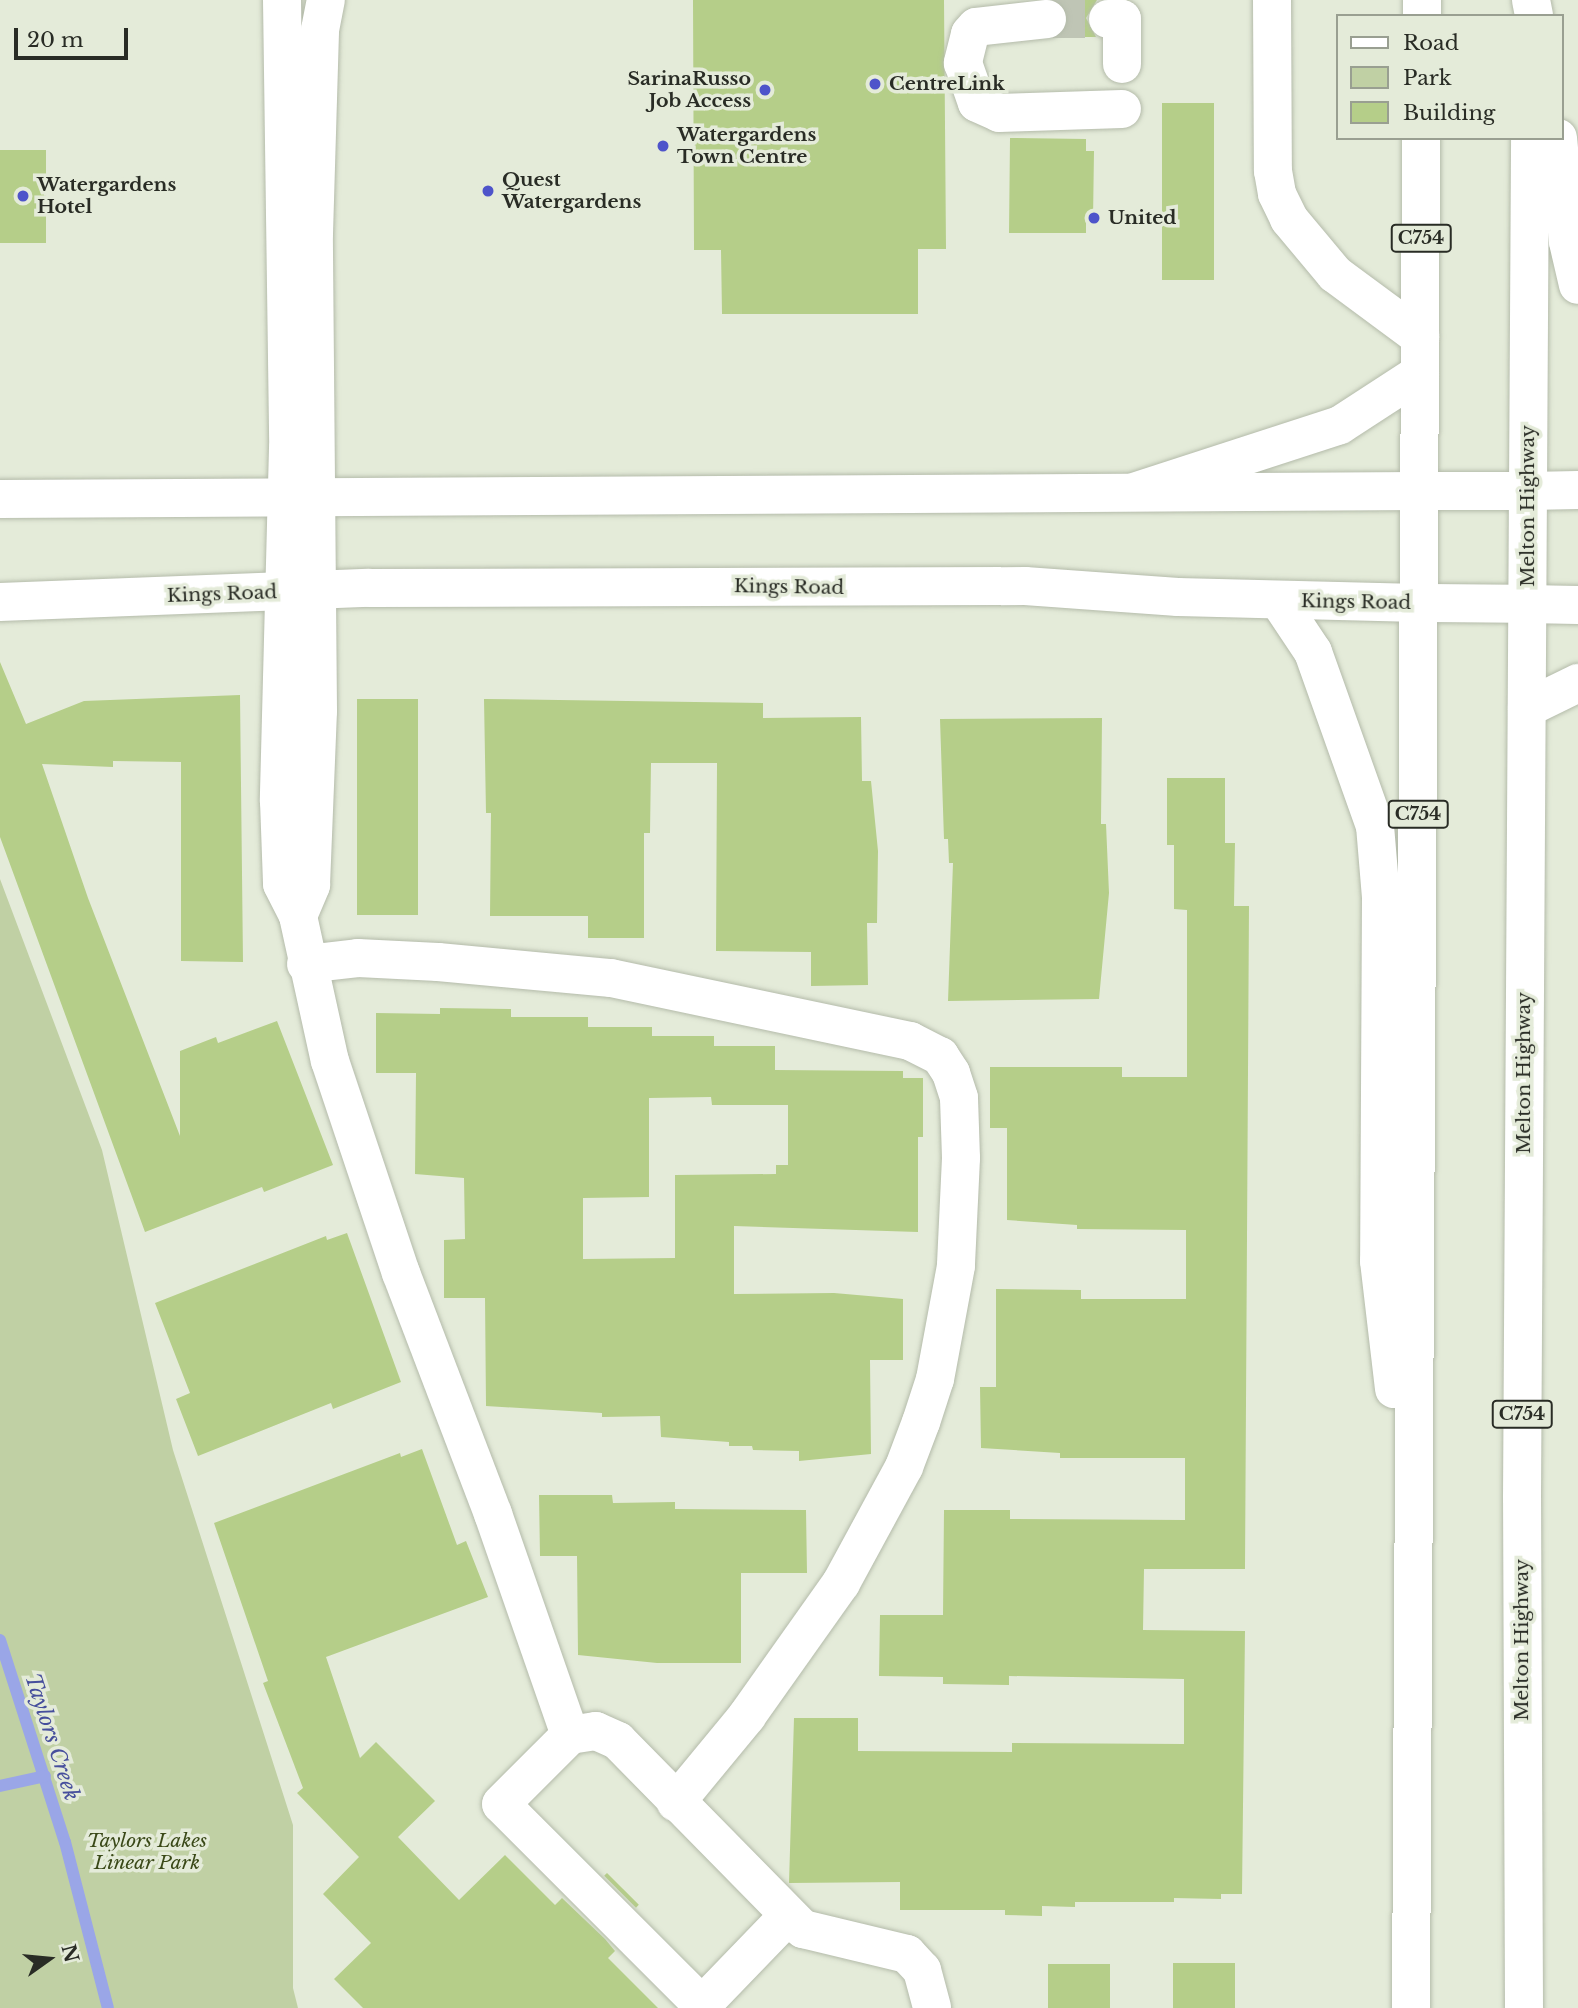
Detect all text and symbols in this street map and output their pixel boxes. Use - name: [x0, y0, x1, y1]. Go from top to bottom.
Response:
- scale bar: [18, 14, 131, 58]
- legend: [1336, 14, 1564, 140]
- text: 20 m: [27, 27, 84, 53]
- text: Road: [1403, 30, 1459, 56]
- text: Park: [1403, 65, 1452, 91]
- place label: SarinaRusso Job Access: [627, 68, 751, 112]
- place label: CentreLink: [889, 73, 1005, 95]
- marker: CentreLink: [867, 76, 883, 92]
- marker: SarinaRusso Job Access: [757, 82, 773, 98]
- text: Building: [1403, 100, 1495, 126]
- place label: Watergardens Town Centre: [677, 124, 816, 168]
- marker: Watergardens Town Centre: [655, 138, 671, 154]
- place label: Quest Watergardens: [502, 169, 641, 213]
- place label: Watergardens Hotel: [37, 174, 176, 218]
- marker: Quest Watergardens: [480, 183, 496, 199]
- marker: Watergardens Hotel: [15, 188, 31, 204]
- place label: United: [1108, 207, 1176, 229]
- marker: United: [1086, 210, 1102, 226]
- road number: C754: [1390, 224, 1452, 252]
- street label: Melton Highway: [1517, 425, 1539, 587]
- street label: Kings Road: [734, 575, 844, 599]
- street label: Kings Road: [166, 581, 278, 607]
- street label: Kings Road: [1301, 590, 1411, 614]
- road number: C754: [1386, 800, 1450, 828]
- street label: Melton Highway: [1513, 992, 1535, 1154]
- road number: C754: [1490, 1400, 1554, 1428]
- street label: Melton Highway: [1511, 1559, 1533, 1721]
- water label: Taylors Creek: [20, 1670, 84, 1804]
- park label: Taylors Lakes Linear Park: [87, 1830, 207, 1874]
- north arrow: [14, 1924, 84, 1994]
- text: N: [56, 1942, 83, 1965]

